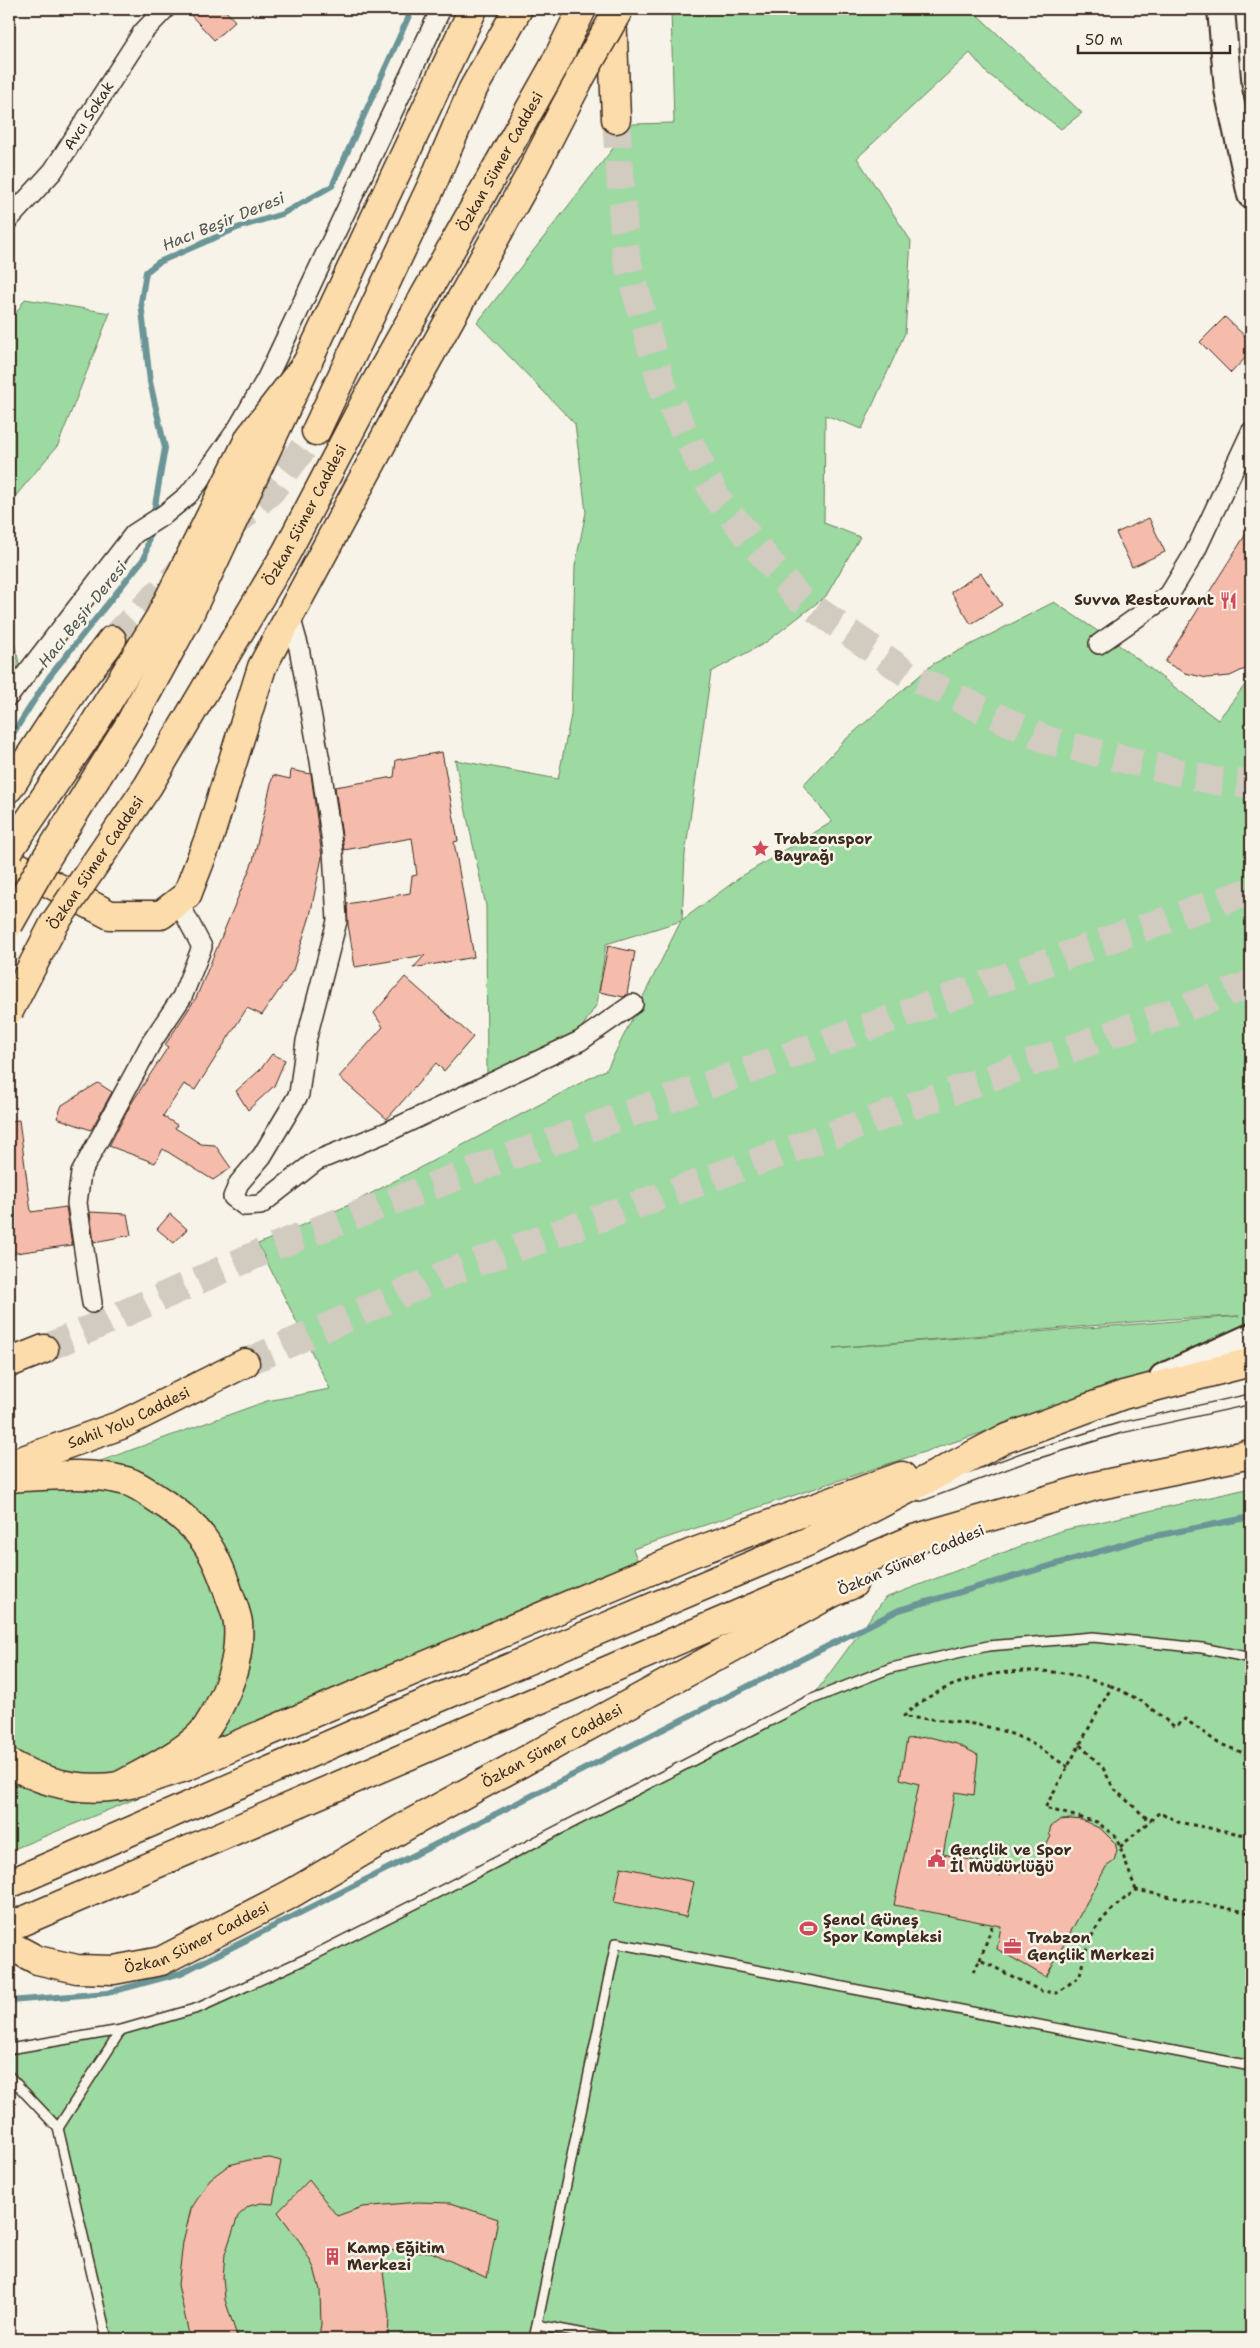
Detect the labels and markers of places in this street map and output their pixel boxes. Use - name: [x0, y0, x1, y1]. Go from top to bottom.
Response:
- place label: Suvva Restaurant: [1074, 590, 1214, 610]
- restaurant icon: Suvva Restaurant: [1218, 590, 1238, 610]
- place label: Trabzonspor Bayrağı: [774, 829, 872, 866]
- place icon: Trabzonspor Bayrağı: [750, 838, 770, 858]
- place label: Gençlik ve Spor İl Müdürlüğü: [950, 1840, 1072, 1877]
- public building icon: Gençlik ve Spor İl Müdürlüğü: [926, 1849, 946, 1869]
- place label: Şenol Güneş Spor Kompleksi: [823, 1910, 942, 1947]
- sports icon: Şenol Güneş Spor Kompleksi: [799, 1919, 819, 1939]
- place label: Trabzon Gençlik Merkezi: [1027, 1928, 1154, 1965]
- office icon: Trabzon Gençlik Merkezi: [1003, 1937, 1023, 1957]
- place label: Kamp Eğitim Merkezi: [347, 2238, 445, 2275]
- building icon: Kamp Eğitim Merkezi: [323, 2247, 343, 2267]

